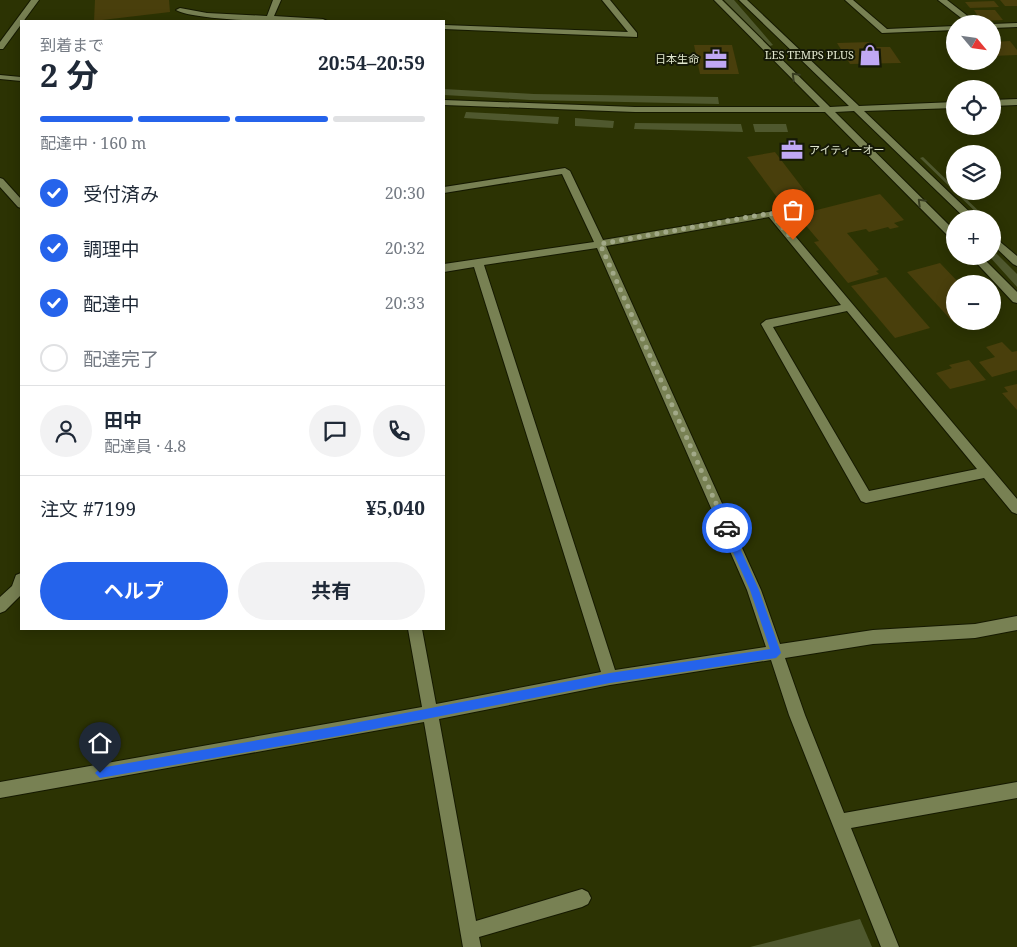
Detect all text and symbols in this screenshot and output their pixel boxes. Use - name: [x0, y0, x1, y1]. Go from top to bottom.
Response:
- north arrow: [946, 15, 1001, 70]
- map controls: [946, 15, 1001, 330]
- text: 到着まで: [40, 34, 104, 56]
- shop icon: LES TEMPS PLUS: [857, 42, 883, 68]
- office icon: 日本生命: [703, 46, 729, 72]
- place label: LES TEMPS PLUS: [765, 47, 854, 62]
- text: 20:54–20:59: [318, 50, 425, 76]
- place label: 日本生命: [655, 51, 699, 66]
- text: 2 分: [40, 53, 98, 96]
- one-way arrow: [792, 73, 801, 82]
- button: locate: [946, 80, 1001, 135]
- text: 配達中 · 160 m: [40, 132, 146, 154]
- office icon: アイティーオー: [779, 137, 805, 163]
- place label: アイティーオー: [809, 142, 885, 157]
- button: layers: [946, 145, 1001, 200]
- icon: check: [40, 179, 68, 207]
- text: 受付済み: [83, 181, 159, 207]
- text: 20:30: [385, 182, 425, 204]
- pin: [772, 189, 814, 240]
- icon: bag: [779, 196, 807, 224]
- one-way arrow: [917, 199, 926, 208]
- button: +: [946, 210, 1001, 265]
- icon: check: [40, 234, 68, 262]
- text: 調理中: [83, 236, 140, 262]
- text: 20:32: [385, 237, 425, 259]
- button: −: [946, 275, 1001, 330]
- icon: check: [40, 289, 68, 317]
- text: 配達中: [83, 291, 140, 317]
- text: 20:33: [385, 292, 425, 314]
- text: 配達完了: [83, 346, 159, 372]
- button: person: [40, 405, 92, 457]
- button: chat: [309, 405, 361, 457]
- button: phone: [373, 405, 425, 457]
- text: 田中: [104, 407, 142, 433]
- text: 配達員 · 4.8: [104, 435, 186, 457]
- text: ¥5,040: [366, 495, 425, 521]
- text: 注文 #7199: [40, 496, 136, 522]
- courier: [702, 503, 752, 553]
- icon: car: [713, 514, 741, 542]
- button: ヘルプ: [40, 562, 228, 620]
- button: 共有: [238, 562, 425, 620]
- pin: [79, 722, 121, 773]
- icon: home: [86, 729, 114, 757]

